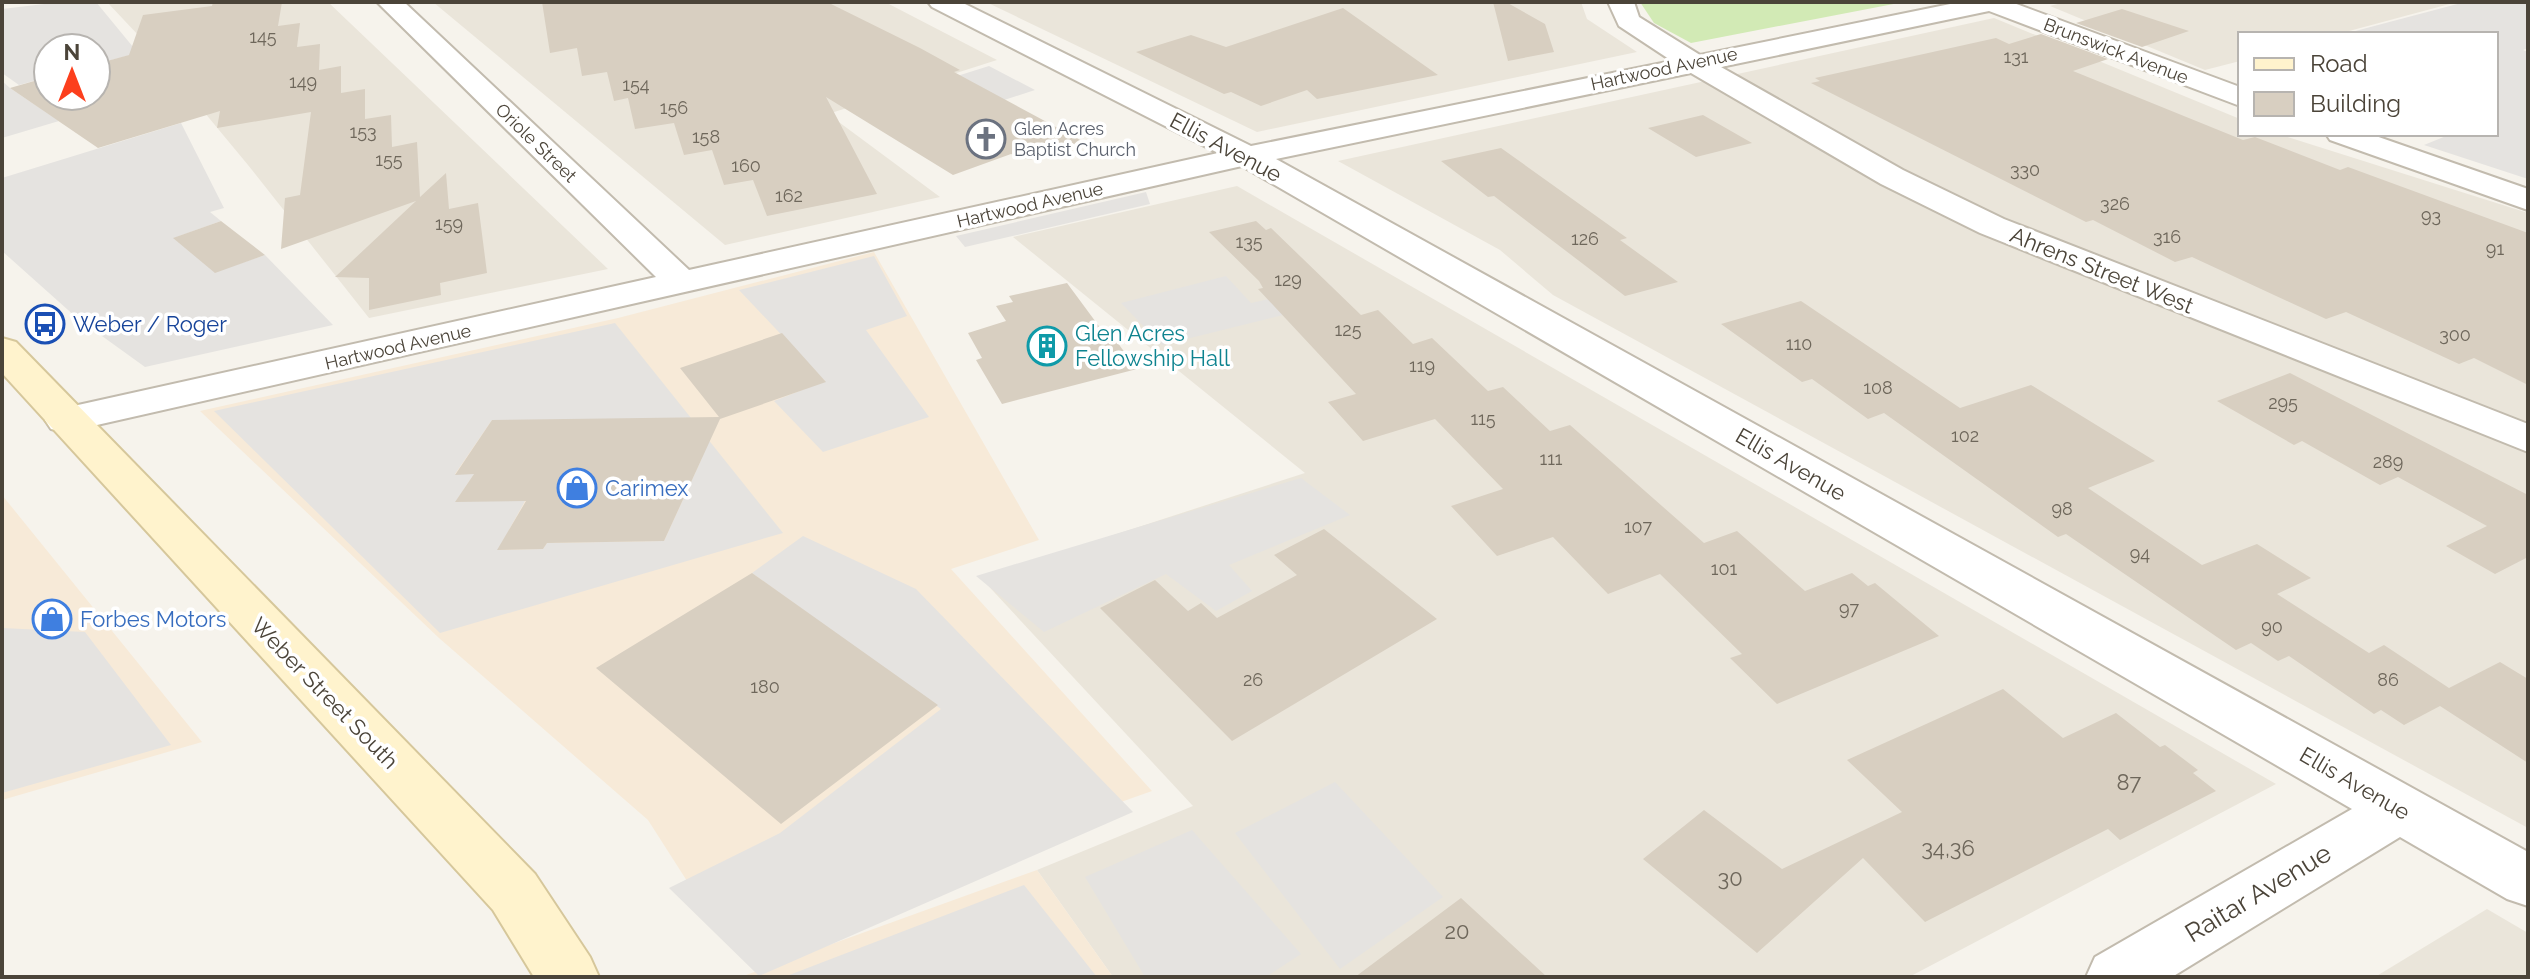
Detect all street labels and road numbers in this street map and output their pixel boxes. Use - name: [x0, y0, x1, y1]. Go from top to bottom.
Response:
- street label: Brunswick Avenue: [2041, 13, 2192, 88]
- street label: Hartwood Avenue: [1589, 43, 1740, 94]
- street label: Oriole Street: [492, 99, 581, 186]
- street label: Ellis Avenue: [1166, 107, 1286, 187]
- street label: Hartwood Avenue: [955, 177, 1105, 232]
- street label: Ahrens Street West: [2007, 221, 2198, 319]
- street label: Hartwood Avenue: [323, 319, 473, 374]
- street label: Ellis Avenue: [1731, 422, 1851, 506]
- street label: Weber Street South: [246, 612, 404, 774]
- street label: Ellis Avenue: [2295, 741, 2415, 825]
- street label: Raitar Avenue: [2180, 838, 2336, 948]

